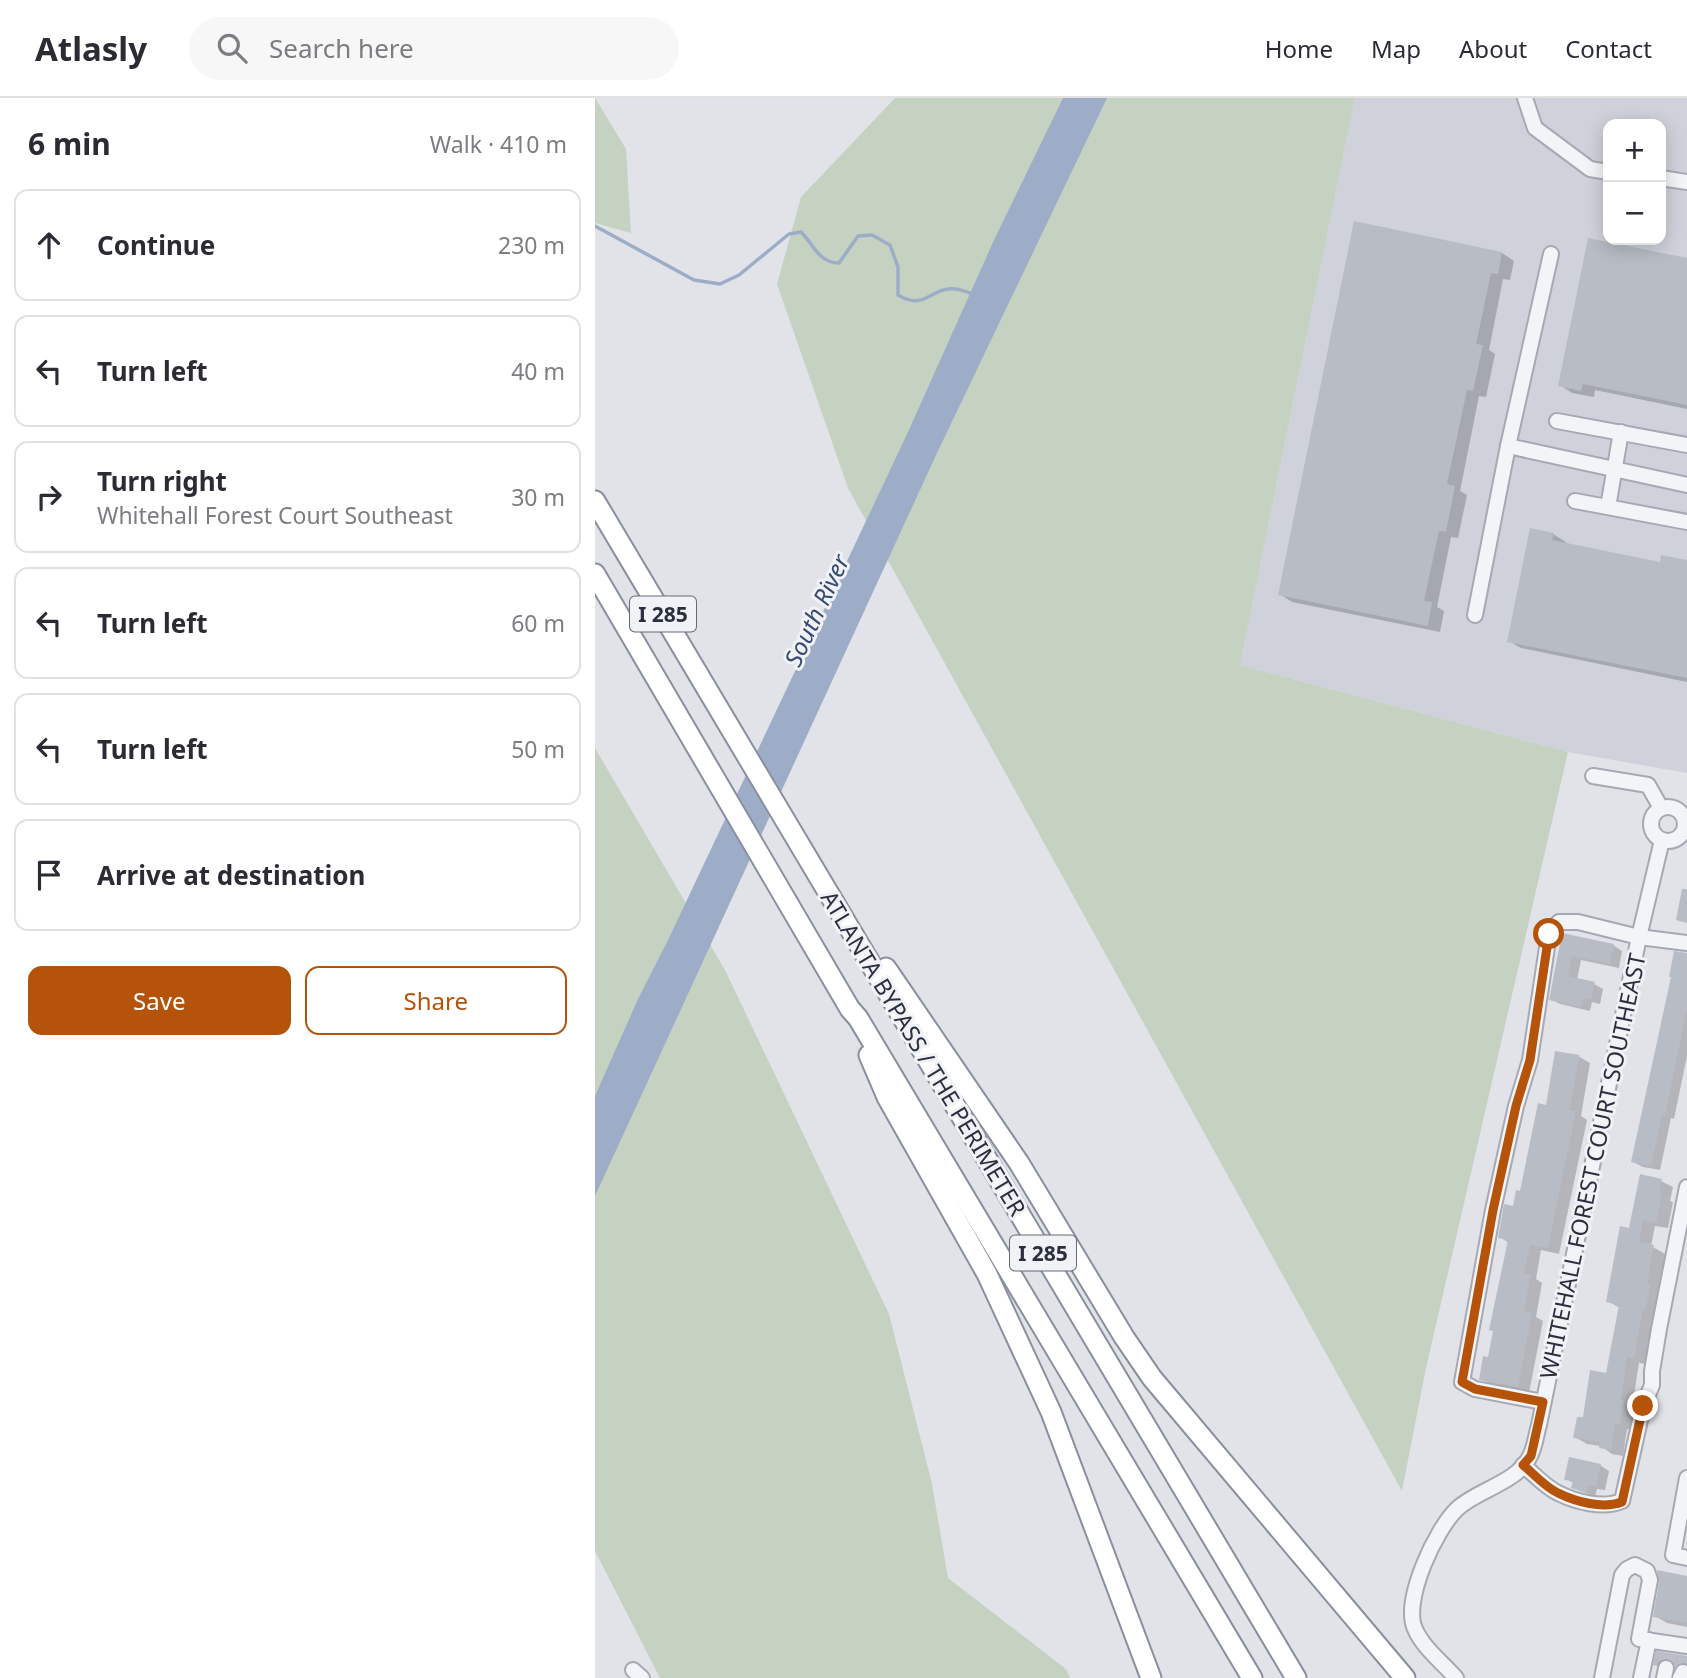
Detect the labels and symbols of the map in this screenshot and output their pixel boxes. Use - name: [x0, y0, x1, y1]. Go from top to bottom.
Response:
- water label: South River: [776, 547, 857, 671]
- road number: I 285: [630, 596, 696, 632]
- street label: ATLANTA BYPASS / THE PERIMETER: [814, 884, 1034, 1222]
- route start: [1533, 918, 1564, 949]
- street label: WHITEHALL FOREST COURT SOUTHEAST: [1531, 950, 1653, 1382]
- road number: I 285: [1010, 1236, 1076, 1270]
- route end: [1627, 1390, 1658, 1421]

